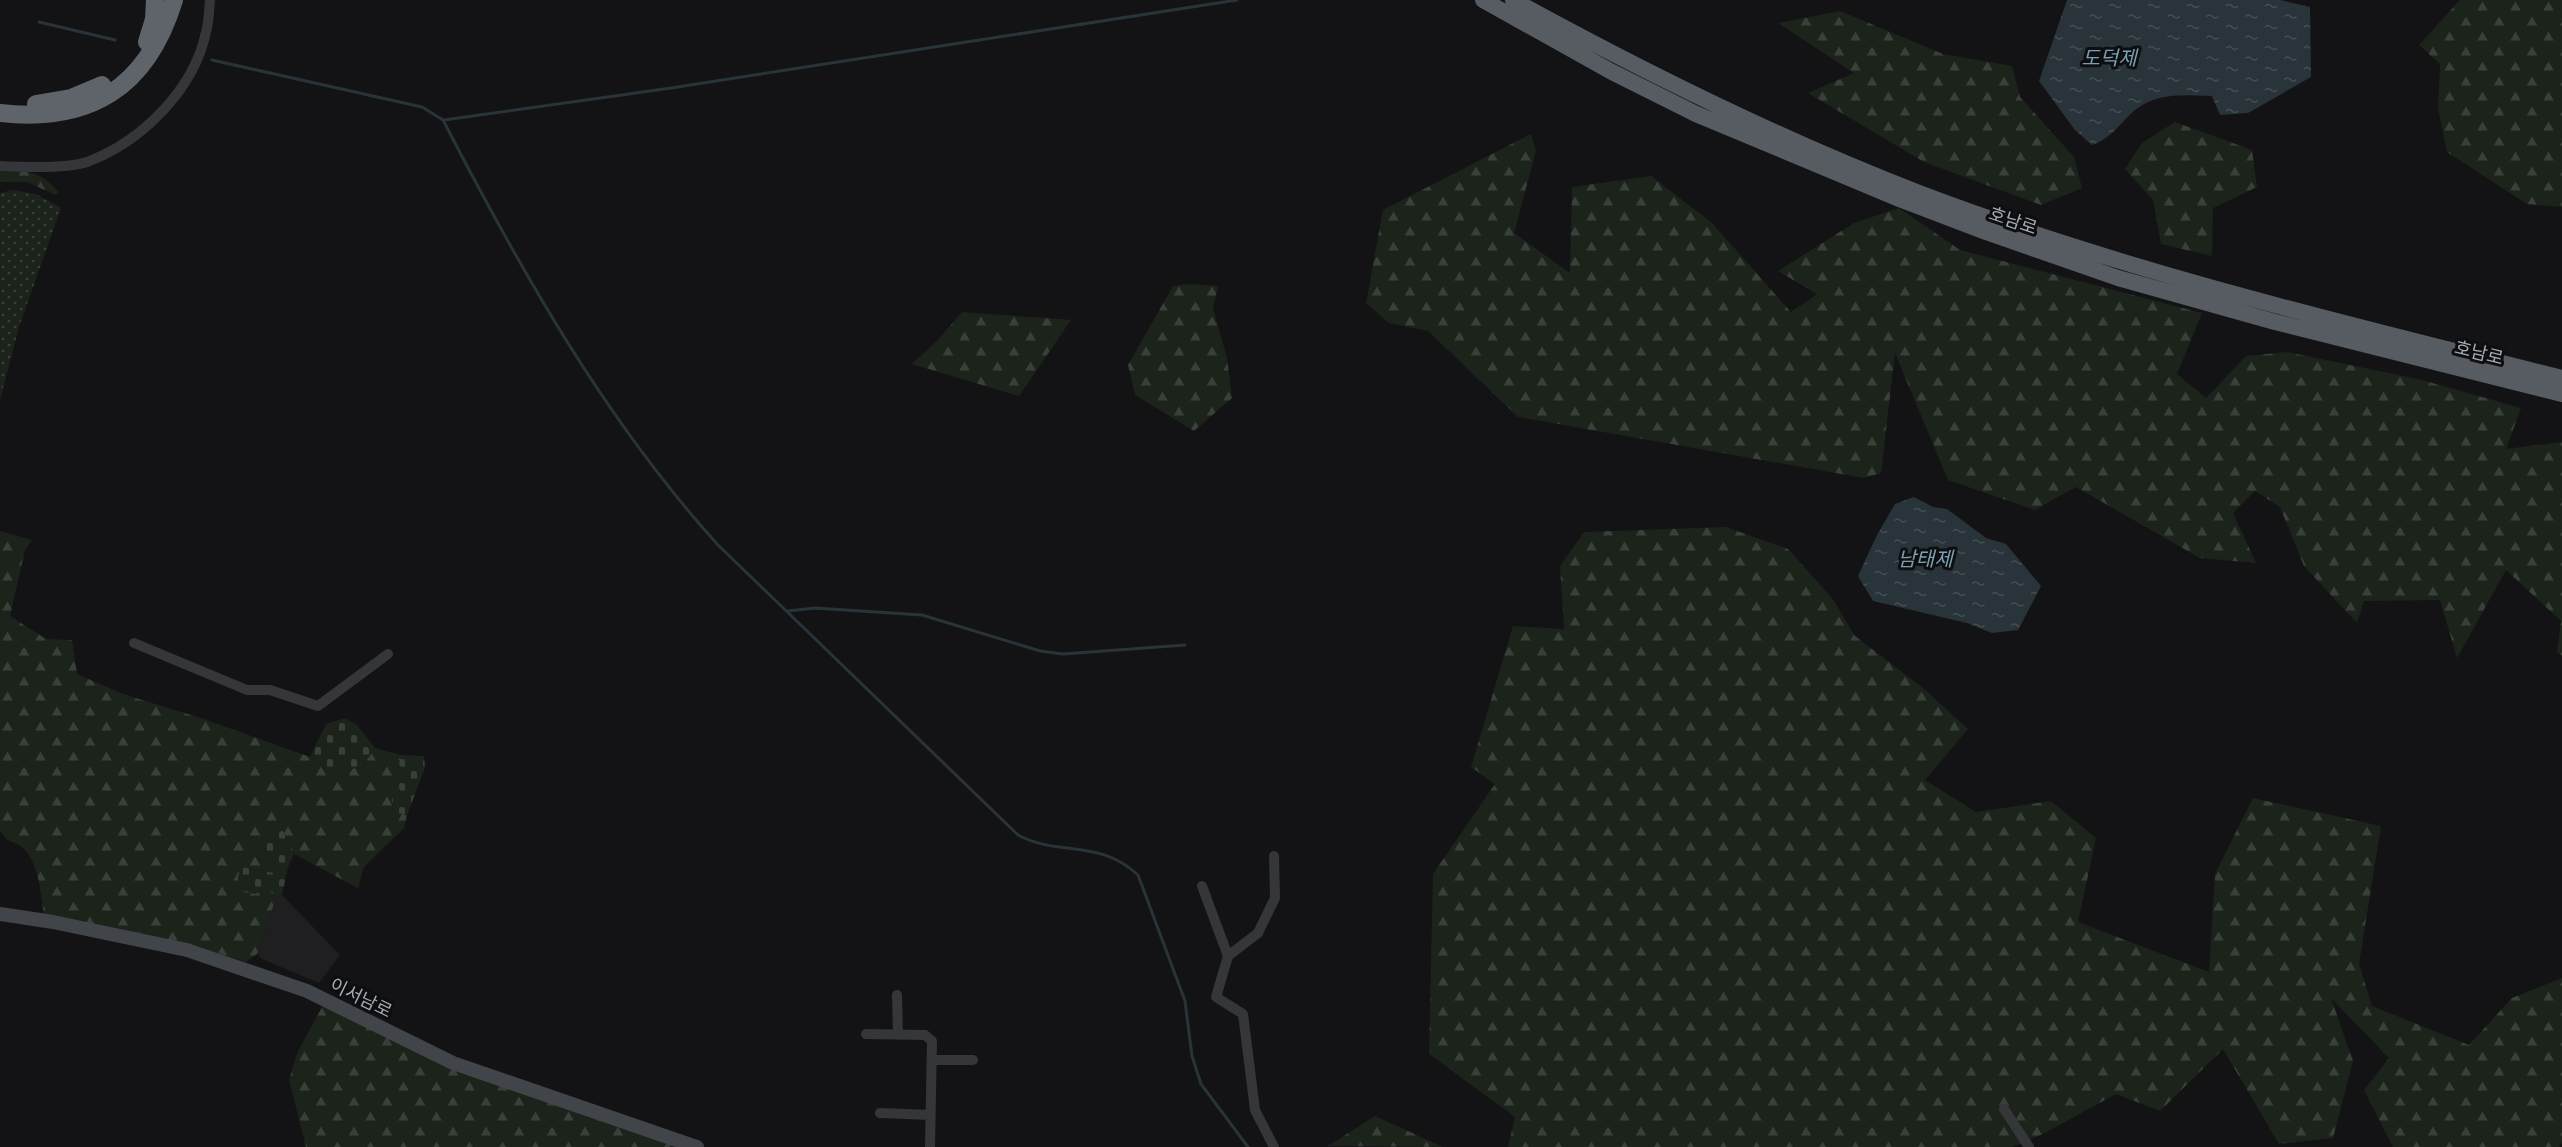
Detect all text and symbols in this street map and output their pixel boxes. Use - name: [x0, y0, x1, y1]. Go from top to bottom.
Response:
- water label: 도덕제: [2081, 46, 2139, 70]
- street label: 호남로: [1986, 203, 2040, 239]
- street label: 호남로: [2452, 336, 2506, 369]
- water label: 남태제: [1897, 547, 1955, 571]
- street label: 이서남로: [327, 974, 396, 1022]

